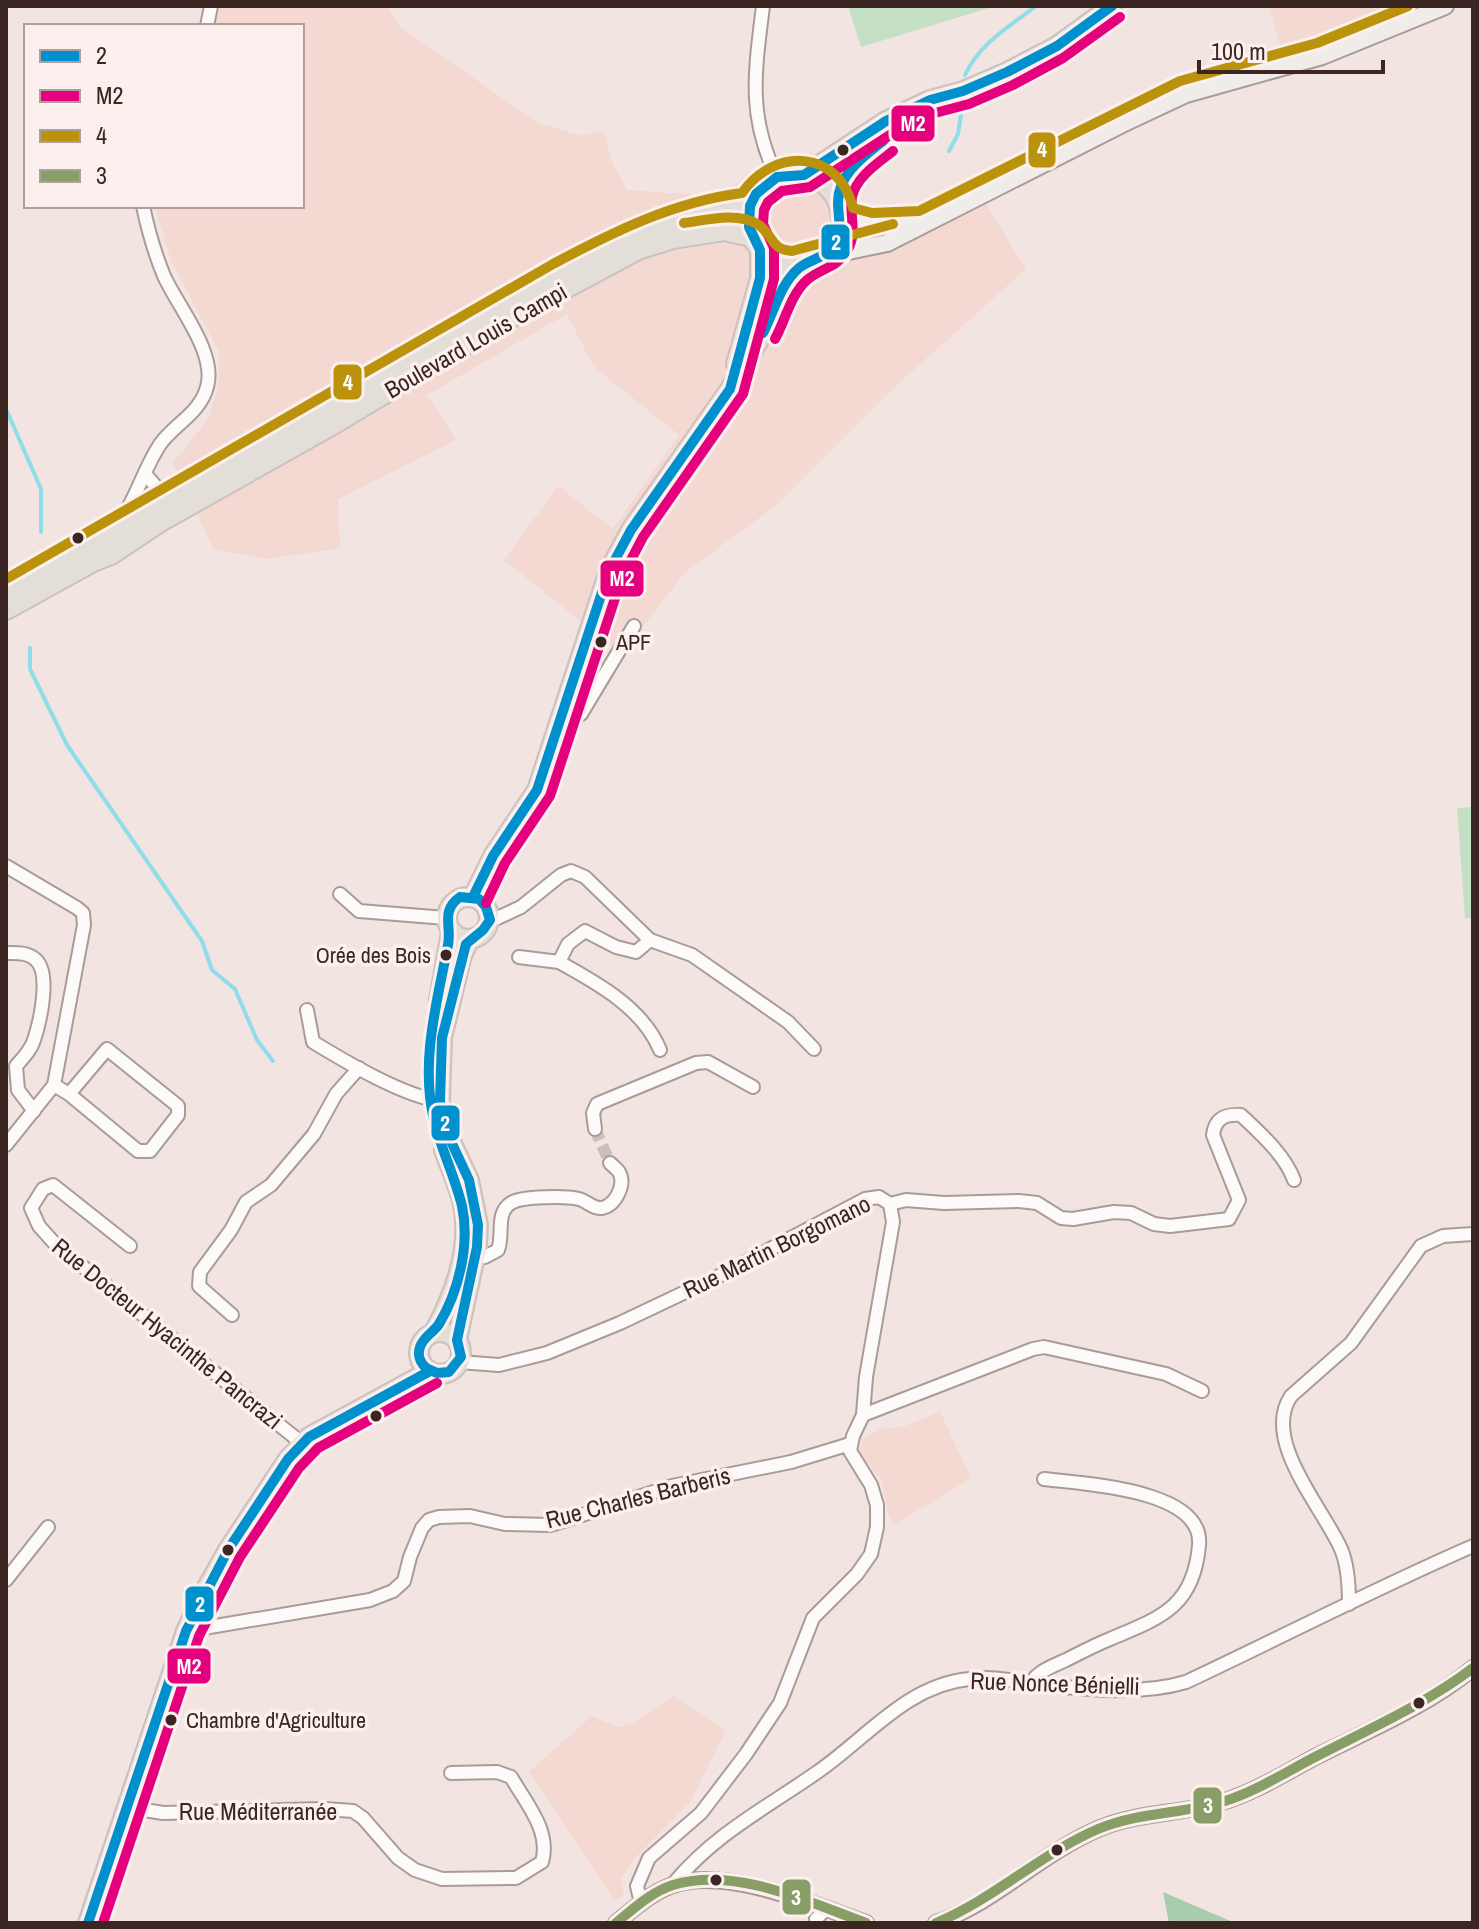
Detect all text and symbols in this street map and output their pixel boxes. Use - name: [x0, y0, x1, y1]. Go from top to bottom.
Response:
- legend: [24, 24, 304, 208]
- scale bar: [1199, 24, 1383, 74]
- text: 100 m: [1211, 35, 1266, 67]
- text: 2: [96, 39, 107, 71]
- text: M2: [96, 79, 123, 111]
- line badge: M2: [890, 104, 936, 143]
- text: M2: [900, 108, 926, 138]
- text: 4: [96, 119, 107, 151]
- line badge: 4: [1027, 131, 1057, 169]
- text: 4: [1037, 134, 1047, 164]
- unlabelled marker: [835, 142, 851, 158]
- text: 3: [96, 159, 107, 191]
- line badge: 2: [820, 223, 851, 261]
- text: 2: [831, 227, 841, 257]
- street label: Boulevard Louis Campi: [378, 275, 573, 405]
- line badge: 4: [332, 363, 363, 401]
- text: 4: [343, 367, 353, 397]
- unlabelled marker: [70, 530, 86, 546]
- line badge: M2: [599, 559, 645, 598]
- text: M2: [609, 563, 635, 593]
- place label: APF: [615, 627, 651, 657]
- marker: APF: [593, 634, 609, 650]
- place label: Orée des Bois: [316, 940, 431, 970]
- marker: Orée des Bois: [438, 947, 454, 963]
- line badge: 2: [430, 1104, 461, 1142]
- text: 2: [440, 1108, 450, 1138]
- street label: Rue Martin Borgomano: [678, 1187, 876, 1305]
- street label: Rue Docteur Hyacinthe Pancrazi: [46, 1230, 289, 1436]
- unlabelled marker: [368, 1408, 384, 1424]
- street label: Rue Charles Barberis: [542, 1459, 733, 1535]
- unlabelled marker: [220, 1542, 236, 1558]
- line badge: 2: [184, 1585, 215, 1623]
- text: 2: [195, 1589, 205, 1619]
- line badge: M2: [166, 1647, 212, 1685]
- text: M2: [176, 1651, 202, 1681]
- street label: Rue Nonce Bénielli: [970, 1664, 1140, 1702]
- unlabelled marker: [1411, 1695, 1427, 1711]
- place label: Chambre d'Agriculture: [186, 1705, 366, 1735]
- marker: Chambre d'Agriculture: [163, 1712, 179, 1728]
- line badge: 3: [1192, 1786, 1223, 1825]
- text: 3: [1203, 1790, 1213, 1820]
- street label: Rue Méditerranée: [179, 1795, 337, 1827]
- unlabelled marker: [1049, 1842, 1065, 1858]
- unlabelled marker: [708, 1872, 724, 1888]
- line badge: 3: [781, 1878, 812, 1916]
- text: 3: [791, 1882, 801, 1912]

